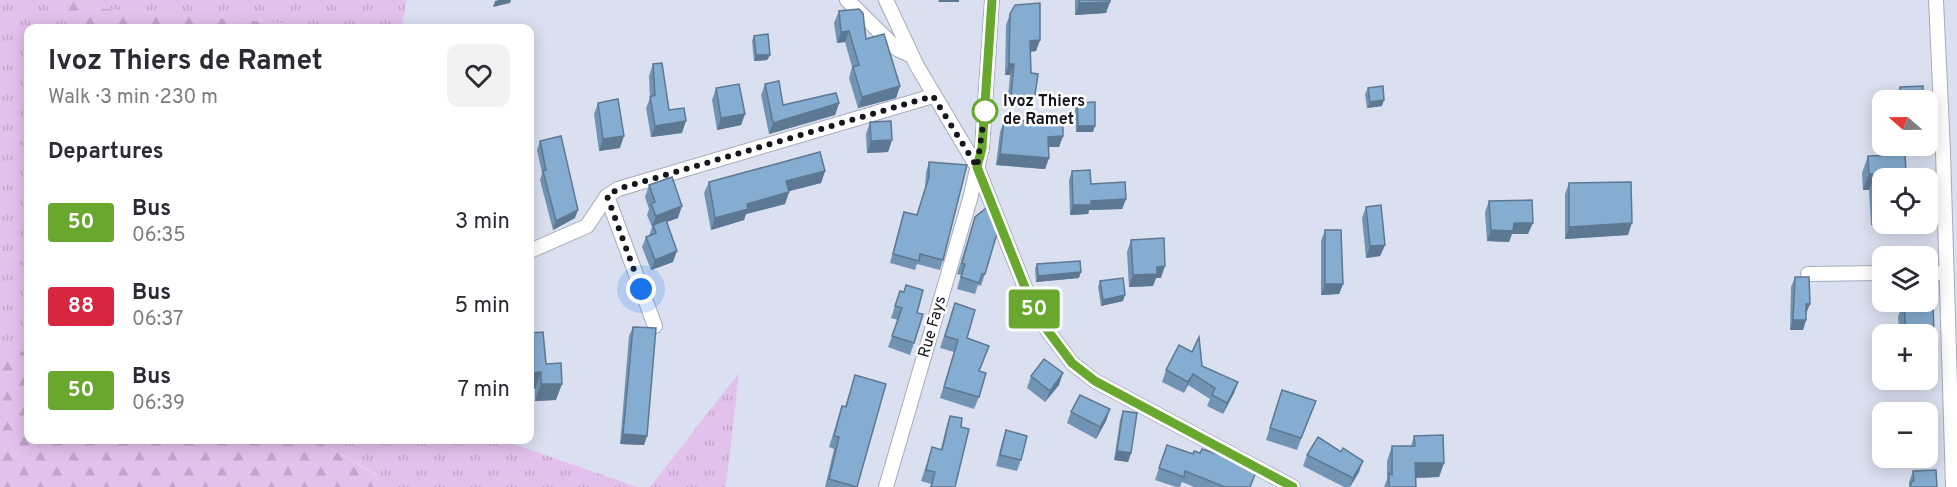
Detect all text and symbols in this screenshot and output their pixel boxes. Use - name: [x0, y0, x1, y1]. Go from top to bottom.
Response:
- text: Ivoz Thiers de Ramet: [48, 44, 323, 80]
- button: heart: [447, 44, 510, 107]
- text: Walk · 3 min · 230 m: [48, 85, 218, 111]
- north arrow: [1872, 90, 1938, 156]
- map controls: [1872, 90, 1938, 468]
- place label: Ivoz Thiers de Ramet: [1003, 92, 1085, 130]
- marker: Ivoz Thiers de Ramet: [972, 98, 998, 124]
- text: Departures: [48, 139, 164, 166]
- button: locate: [1872, 168, 1938, 234]
- text: Bus: [132, 196, 171, 223]
- text: 50: [68, 209, 94, 236]
- text: 3 min: [455, 209, 510, 236]
- text: 06:35: [132, 223, 186, 249]
- button: layers: [1872, 246, 1938, 312]
- your location: [626, 274, 656, 304]
- text: Bus: [132, 280, 171, 307]
- line badge: 50: [1007, 290, 1061, 328]
- text: 88: [68, 293, 94, 320]
- text: 5 min: [455, 293, 510, 320]
- street label: Rue Fays: [915, 294, 951, 360]
- text: 50: [1021, 296, 1047, 323]
- text: 06:37: [132, 307, 184, 333]
- button: +: [1872, 324, 1938, 390]
- text: Bus: [132, 364, 171, 391]
- text: 50: [68, 377, 94, 404]
- text: 7 min: [458, 377, 510, 404]
- text: 06:39: [132, 391, 185, 417]
- button: −: [1872, 402, 1938, 468]

